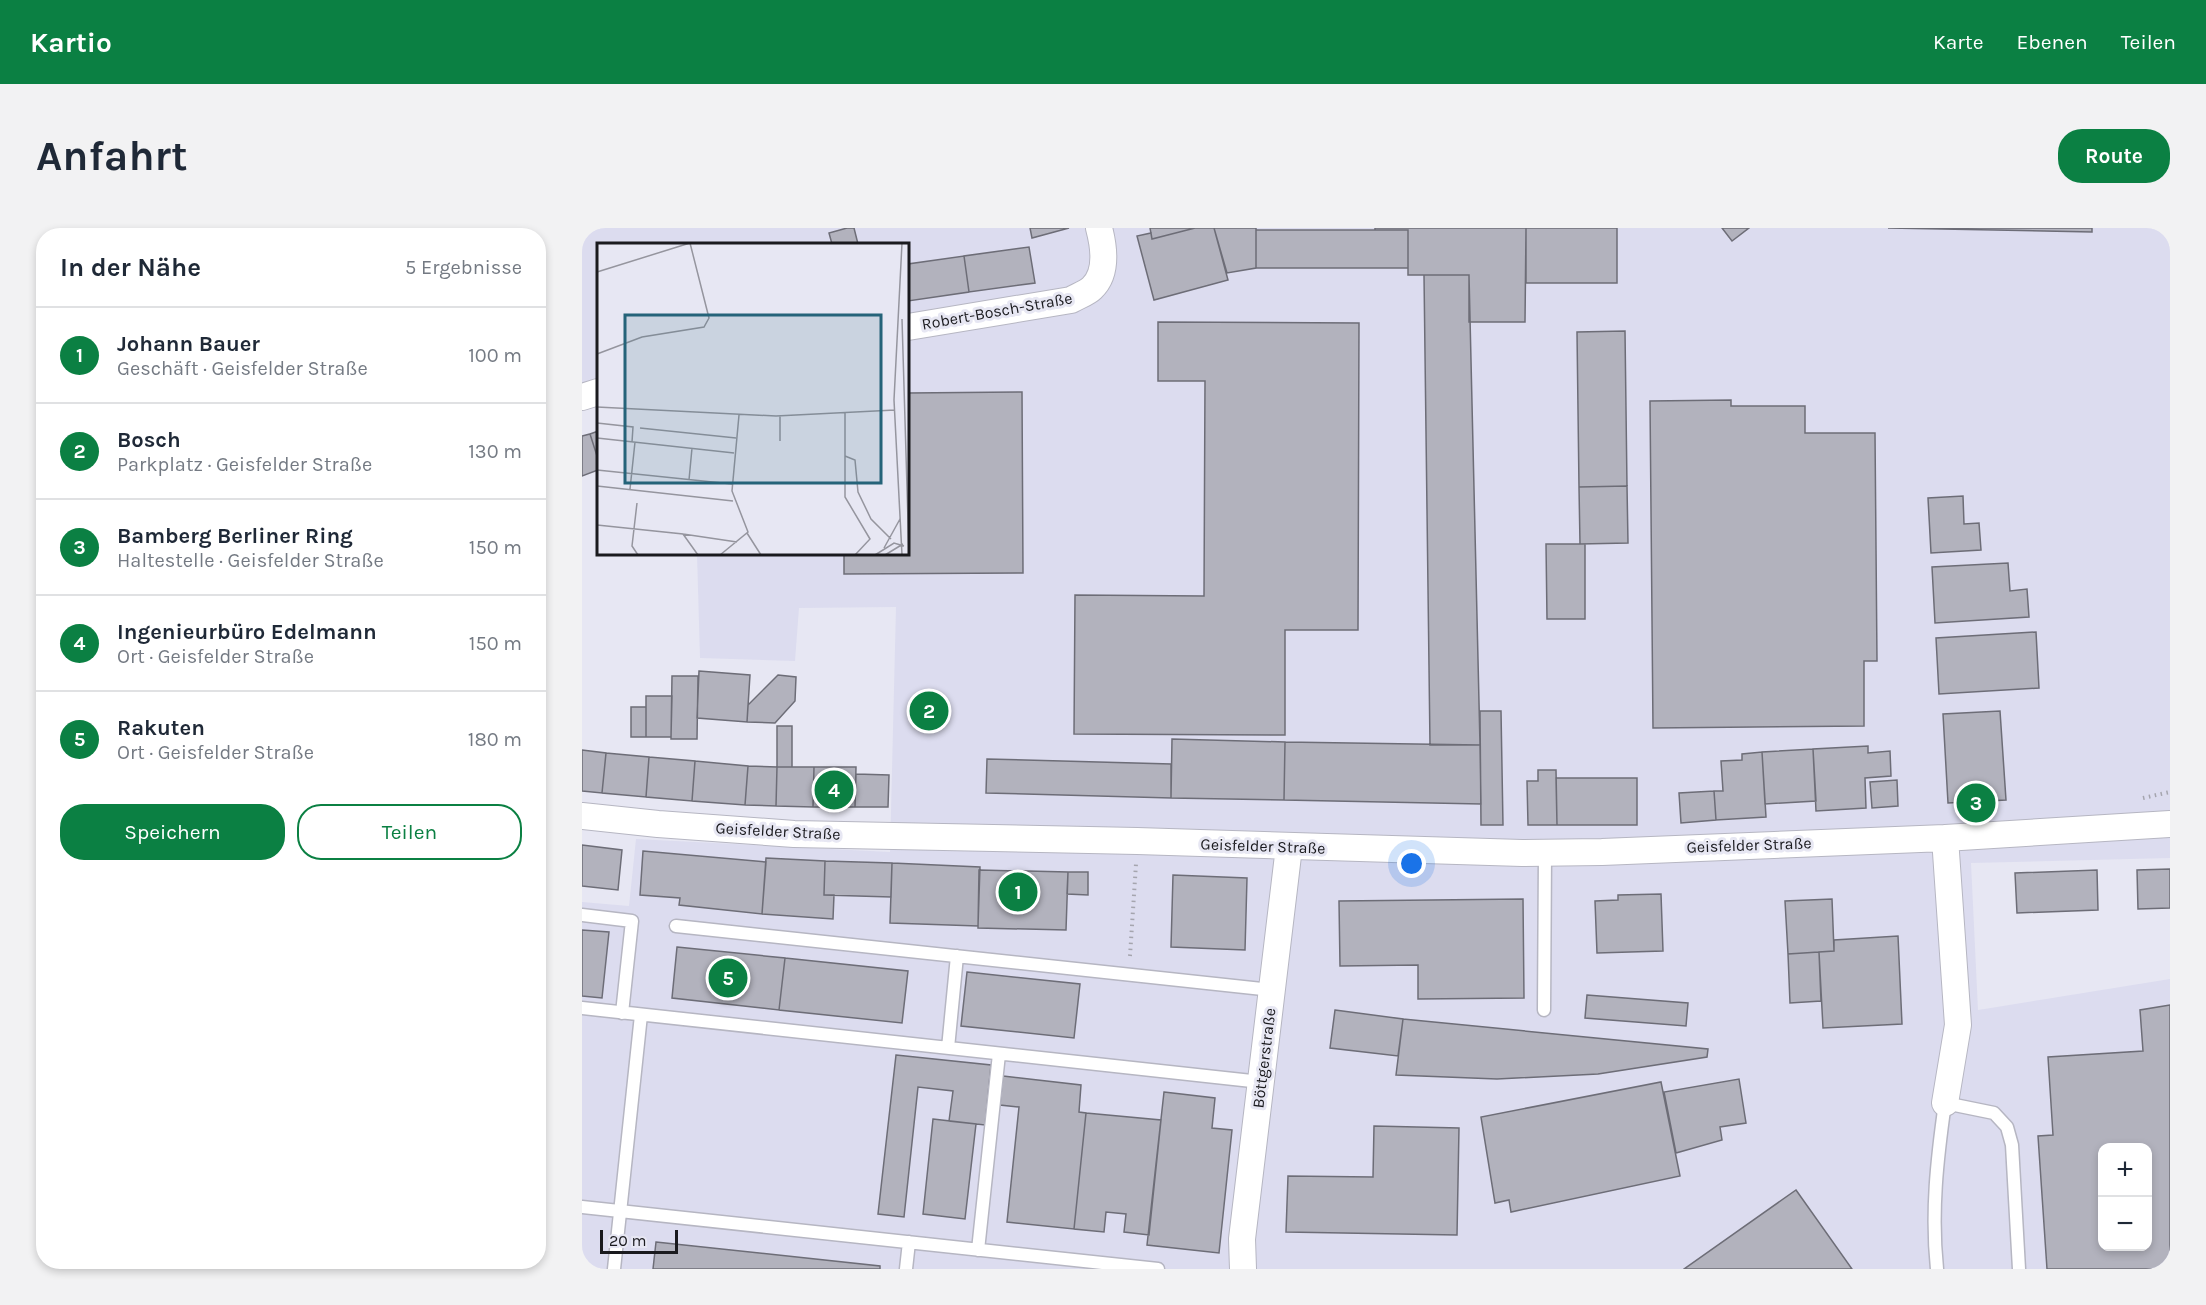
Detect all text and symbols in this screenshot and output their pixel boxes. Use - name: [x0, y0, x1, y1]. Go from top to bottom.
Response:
- text: Kartio: [30, 26, 112, 59]
- text: Karte: [1933, 30, 1984, 54]
- text: Ebenen: [2017, 30, 2088, 54]
- text: Teilen: [2121, 30, 2176, 54]
- button: Route: [2058, 129, 2170, 183]
- text: Anfahrt: [36, 131, 188, 181]
- inset map: [597, 243, 909, 555]
- text: In der Nähe: [60, 252, 201, 283]
- text: 5 Ergebnisse: [405, 256, 522, 279]
- street label: Robert-Bosch-Straße: [920, 288, 1074, 334]
- text: Johann Bauer: [117, 331, 260, 357]
- text: 1: [76, 344, 83, 367]
- text: 100 m: [468, 344, 522, 367]
- text: Geschäft · Geisfelder Straße: [117, 357, 368, 380]
- text: Bosch: [117, 427, 181, 453]
- text: 2: [73, 440, 86, 463]
- text: 130 m: [468, 440, 522, 463]
- text: Parkplatz · Geisfelder Straße: [117, 453, 372, 476]
- text: Bamberg Berliner Ring: [117, 523, 353, 549]
- text: 3: [73, 536, 86, 559]
- text: 150 m: [469, 536, 522, 559]
- text: Haltestelle · Geisfelder Straße: [117, 549, 384, 572]
- text: Ingenieurbüro Edelmann: [117, 619, 377, 645]
- text: 4: [74, 632, 85, 655]
- text: 150 m: [469, 632, 522, 655]
- text: Ort · Geisfelder Straße: [117, 645, 314, 668]
- pin: 2: [910, 688, 948, 734]
- text: Rakuten: [117, 715, 205, 741]
- text: 5: [74, 728, 85, 751]
- text: 180 m: [468, 728, 522, 751]
- text: Ort · Geisfelder Straße: [117, 741, 314, 764]
- pin: 4: [814, 768, 854, 812]
- pin: 3: [1956, 780, 1996, 826]
- button: Speichern: [60, 804, 285, 860]
- button: Teilen: [297, 804, 522, 860]
- street label: Geisfelder Straße: [715, 818, 841, 844]
- street label: Geisfelder Straße: [1686, 833, 1812, 857]
- street label: Geisfelder Straße: [1200, 834, 1326, 858]
- your location: [1397, 849, 1426, 878]
- pin: 1: [998, 870, 1038, 914]
- pin: 5: [708, 956, 748, 1000]
- street label: Böttgerstraße: [1248, 1007, 1280, 1109]
- map controls: [2098, 1143, 2152, 1251]
- button: +: [2098, 1143, 2152, 1197]
- button: −: [2098, 1197, 2152, 1251]
- scale bar: [600, 1227, 678, 1254]
- text: 20 m: [609, 1231, 647, 1250]

